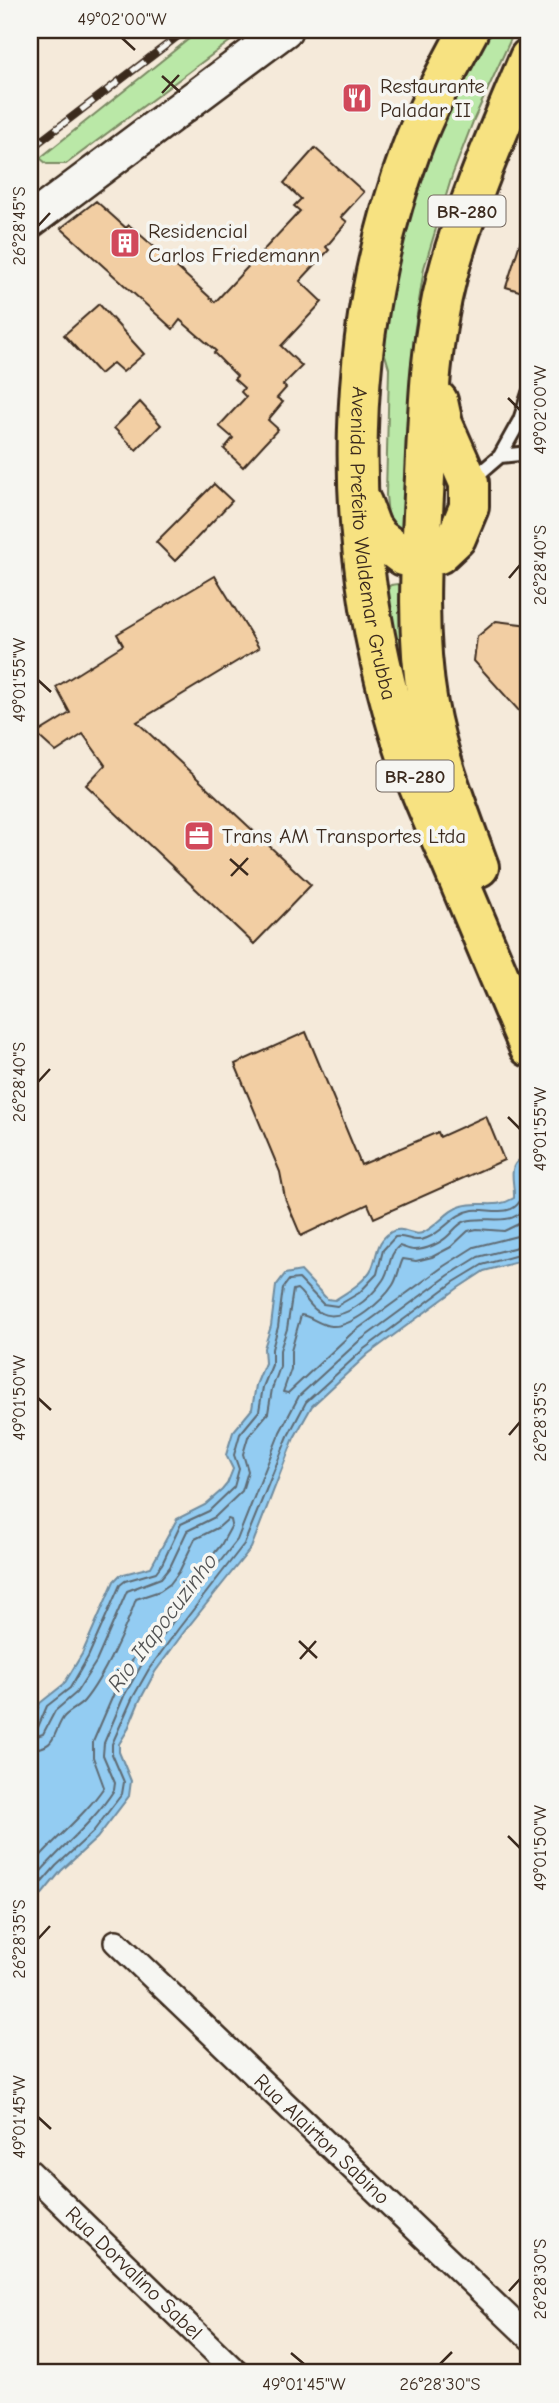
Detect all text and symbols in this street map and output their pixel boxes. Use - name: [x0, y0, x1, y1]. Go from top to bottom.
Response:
- text: 49°02'00"W: [77, 9, 167, 30]
- place label: Restaurante Paladar II: [380, 74, 485, 122]
- restaurant icon: Restaurante Paladar II: [340, 81, 374, 115]
- text: 26°28'45"S: [9, 186, 30, 266]
- road number: BR-280: [428, 196, 505, 226]
- place label: Residencial Carlos Friedemann: [148, 219, 320, 267]
- building icon: Residencial Carlos Friedemann: [108, 226, 142, 260]
- text: 49°02'00"W: [530, 365, 551, 455]
- street label: Avenida Prefeito Waldemar Grubba: [346, 386, 401, 703]
- text: 26°28'40"S: [530, 525, 551, 605]
- text: 49°01'55"W: [9, 637, 30, 722]
- road number: BR-280: [376, 761, 453, 792]
- office icon: Trans AM Transportes Ltda: [182, 819, 216, 853]
- place label: Trans AM Transportes Ltda: [222, 824, 466, 848]
- text: 26°28'40"S: [9, 1042, 30, 1122]
- text: 49°01'55"W: [530, 1086, 551, 1171]
- text: 49°01'50"W: [9, 1355, 30, 1441]
- text: 26°28'35"S: [530, 1382, 551, 1462]
- water label: Rio Itapocuzinho: [102, 1548, 223, 1697]
- text: 49°01'50"W: [530, 1805, 551, 1891]
- text: 26°28'35"S: [9, 1899, 30, 1979]
- street label: Rua Alairton Sabino: [249, 2069, 395, 2209]
- text: 49°01'45"W: [9, 2075, 30, 2159]
- street label: Rua Dorvalino Sabel: [61, 2201, 207, 2345]
- text: 26°28'30"S: [530, 2239, 551, 2319]
- text: 49°01'45"W: [262, 2374, 346, 2395]
- text: 26°28'30"S: [400, 2374, 480, 2395]

